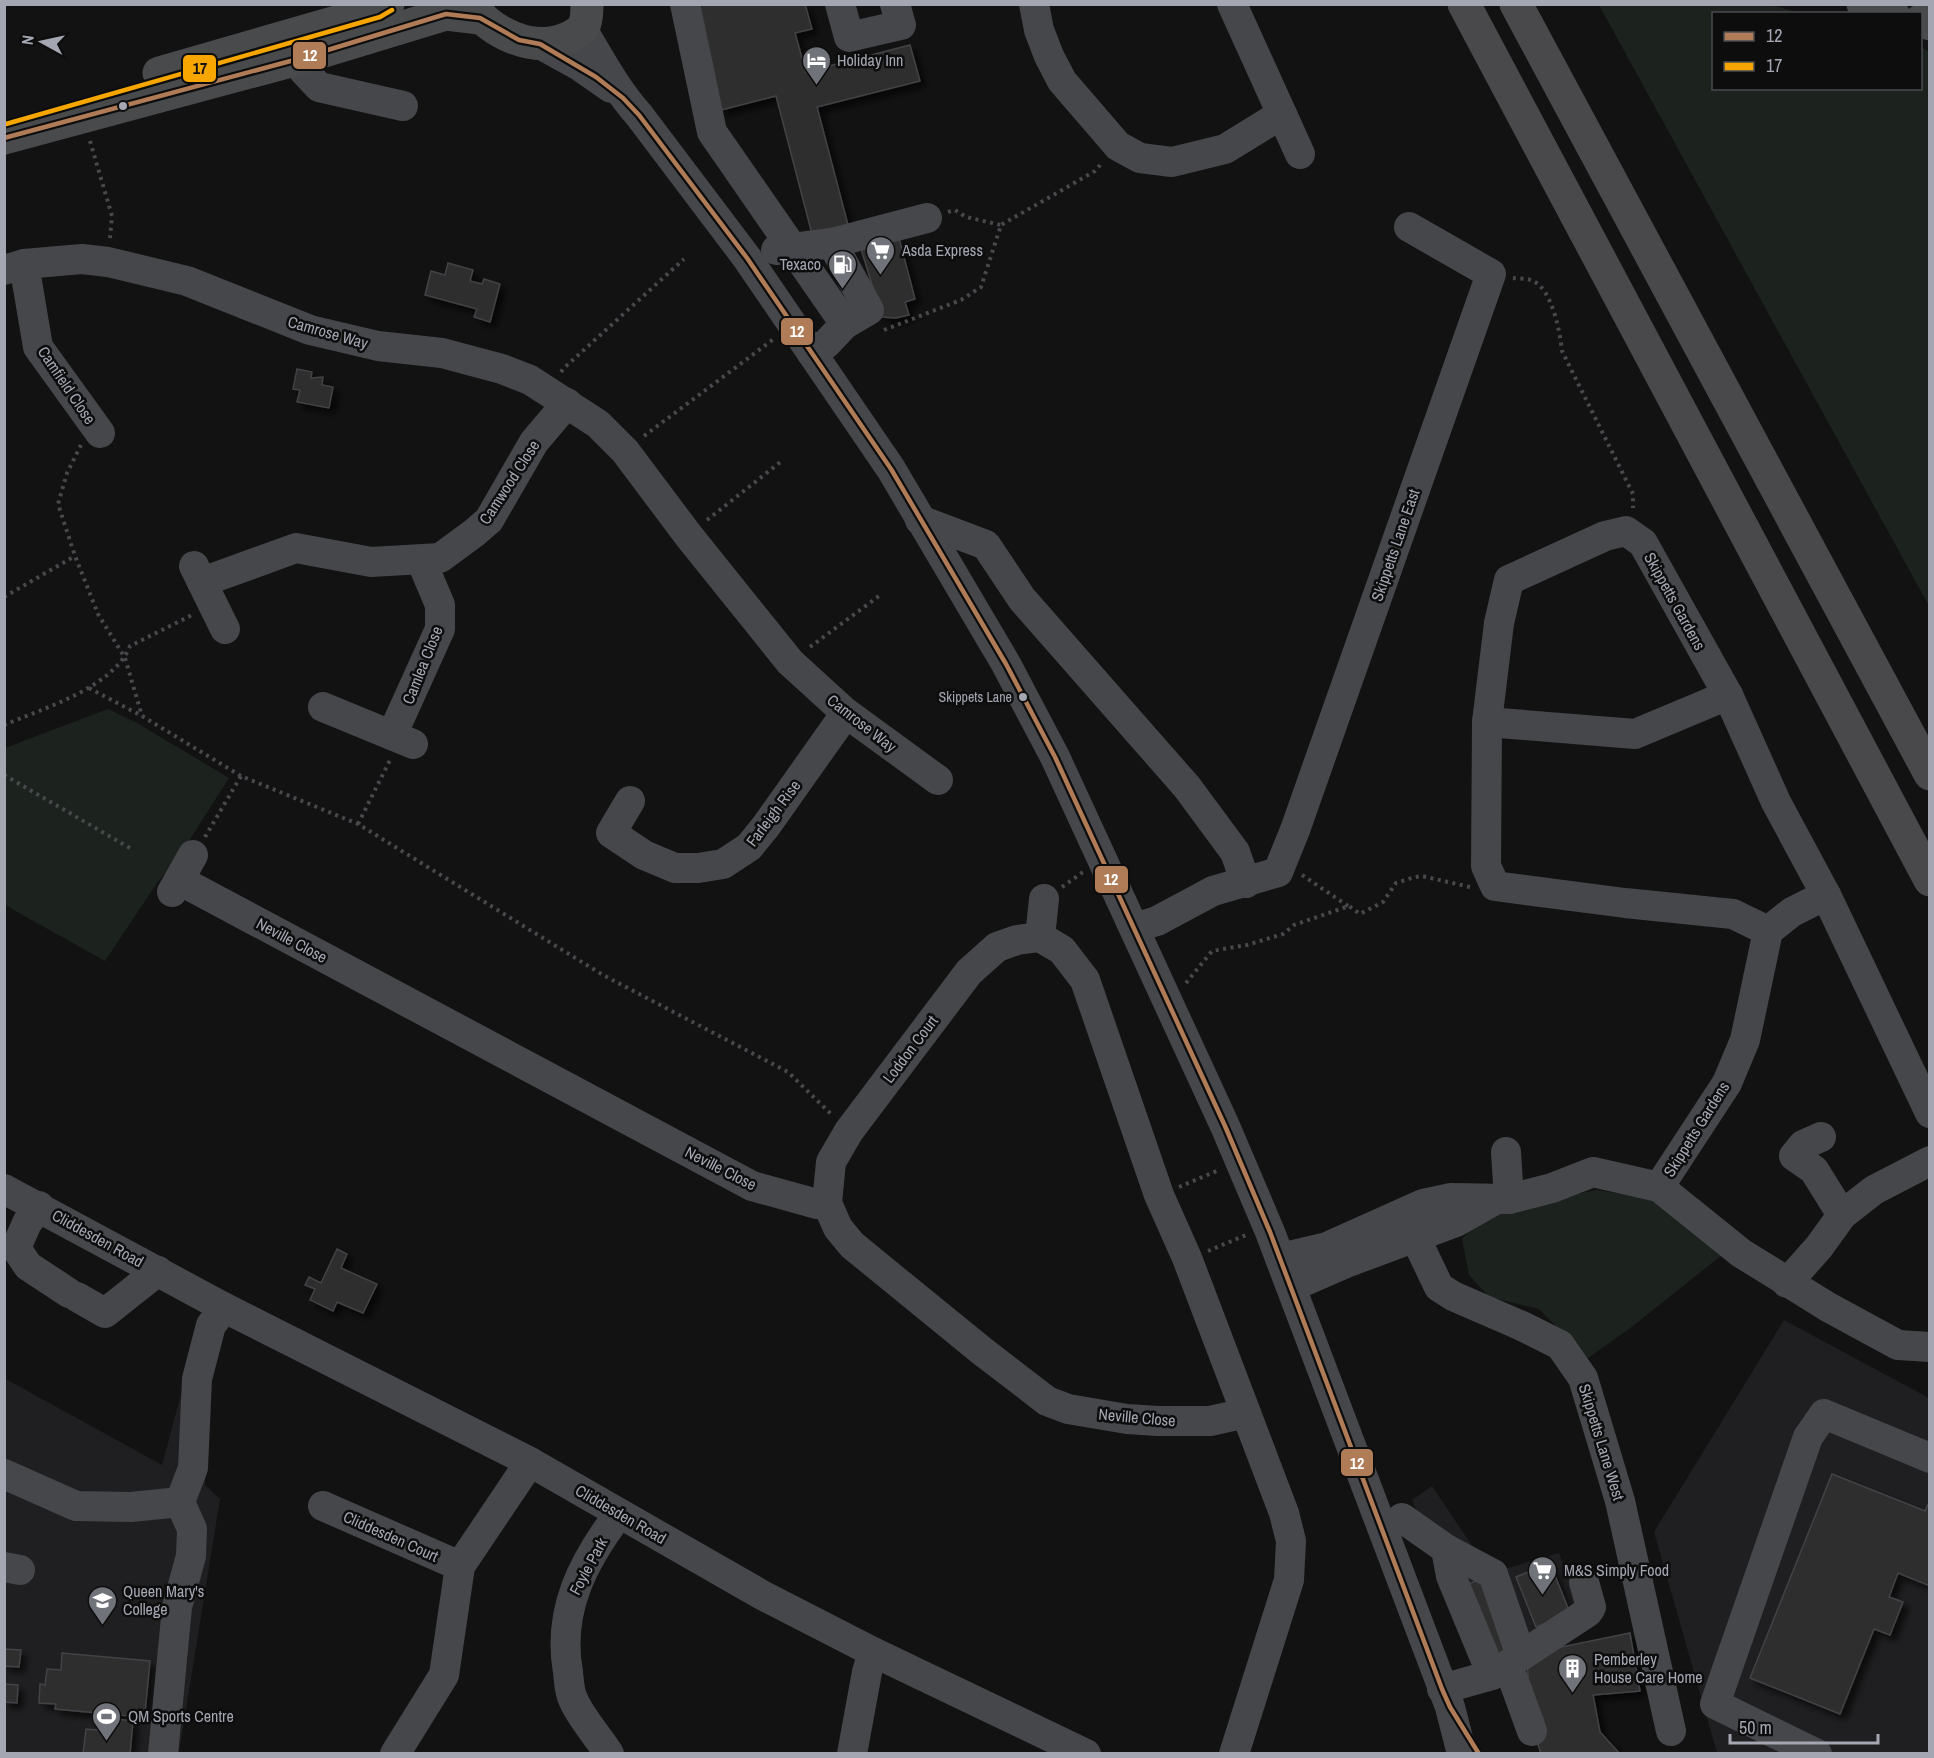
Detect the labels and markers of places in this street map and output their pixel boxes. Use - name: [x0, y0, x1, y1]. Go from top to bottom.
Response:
- hotel icon: Holiday Inn: [800, 44, 832, 86]
- place label: Holiday Inn: [837, 49, 903, 71]
- unlabelled marker: [117, 100, 129, 112]
- supermarket icon: Asda Express: [865, 234, 897, 276]
- place label: Asda Express: [901, 239, 983, 261]
- fuel station icon: Texaco: [826, 248, 858, 290]
- place label: Texaco: [779, 253, 821, 275]
- place label: Skippets Lane: [939, 688, 1012, 706]
- marker: Skippets Lane: [1017, 691, 1029, 703]
- supermarket icon: M&S Simply Food: [1527, 1554, 1559, 1596]
- place label: M&S Simply Food: [1564, 1559, 1669, 1581]
- place label: Queen Mary's College: [123, 1580, 204, 1620]
- school or university icon: Queen Mary's College: [86, 1584, 118, 1626]
- place label: Pemberley House Care Home: [1594, 1648, 1703, 1688]
- building icon: Pemberley House Care Home: [1557, 1652, 1589, 1694]
- sports icon: QM Sports Centre: [91, 1700, 123, 1742]
- place label: QM Sports Centre: [128, 1705, 234, 1727]

